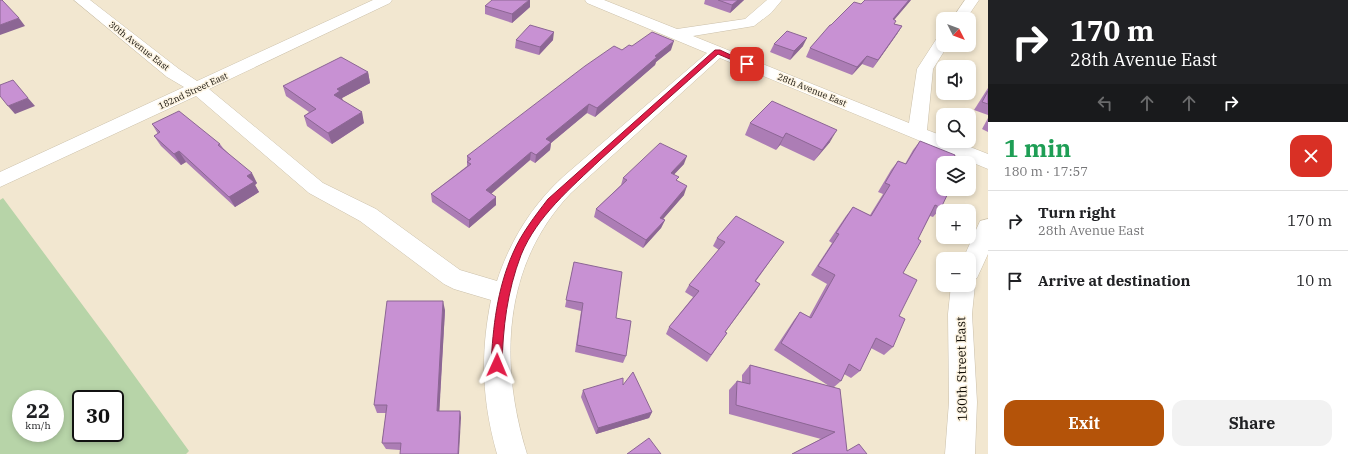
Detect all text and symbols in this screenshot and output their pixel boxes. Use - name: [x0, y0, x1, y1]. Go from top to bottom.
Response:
- north arrow: [936, 12, 976, 52]
- map controls: [936, 12, 976, 292]
- text: 170 m: [1070, 12, 1154, 49]
- icon: right: [1004, 16, 1056, 68]
- street label: 30th Avenue East: [107, 19, 172, 73]
- pin: [730, 47, 764, 81]
- text: 28th Avenue East: [1070, 48, 1217, 71]
- icon: arrive: [736, 53, 758, 75]
- button: sound: [936, 60, 976, 100]
- street label: 182nd Street East: [156, 70, 229, 111]
- street label: 28th Avenue East: [776, 71, 848, 108]
- icon: left: [1094, 92, 1116, 114]
- icon: ahead: [1136, 92, 1158, 114]
- icon: ahead: [1178, 92, 1200, 114]
- icon: right: [1220, 92, 1242, 114]
- button: search: [936, 108, 976, 148]
- text: 1 min: [1004, 132, 1071, 164]
- button: close: [1290, 135, 1332, 177]
- button: layers: [936, 156, 976, 196]
- text: 180 m · 17:57: [1004, 163, 1088, 180]
- text: Turn right: [1038, 203, 1116, 222]
- button: +: [936, 204, 976, 244]
- icon: right: [1004, 210, 1026, 232]
- text: 170 m: [1287, 211, 1332, 230]
- text: 28th Avenue East: [1038, 222, 1144, 239]
- button: −: [936, 252, 976, 292]
- icon: arrive: [1004, 270, 1026, 292]
- text: Arrive at destination: [1038, 271, 1190, 290]
- text: 10 m: [1296, 271, 1332, 290]
- street label: 180th Street East: [952, 316, 971, 422]
- position arrow: [476, 344, 518, 386]
- speed limit sign: 30: [72, 390, 124, 442]
- text: 22: [26, 397, 50, 424]
- button: Exit: [1004, 400, 1164, 446]
- button: Share: [1172, 400, 1332, 446]
- text: km/h: [25, 419, 51, 432]

